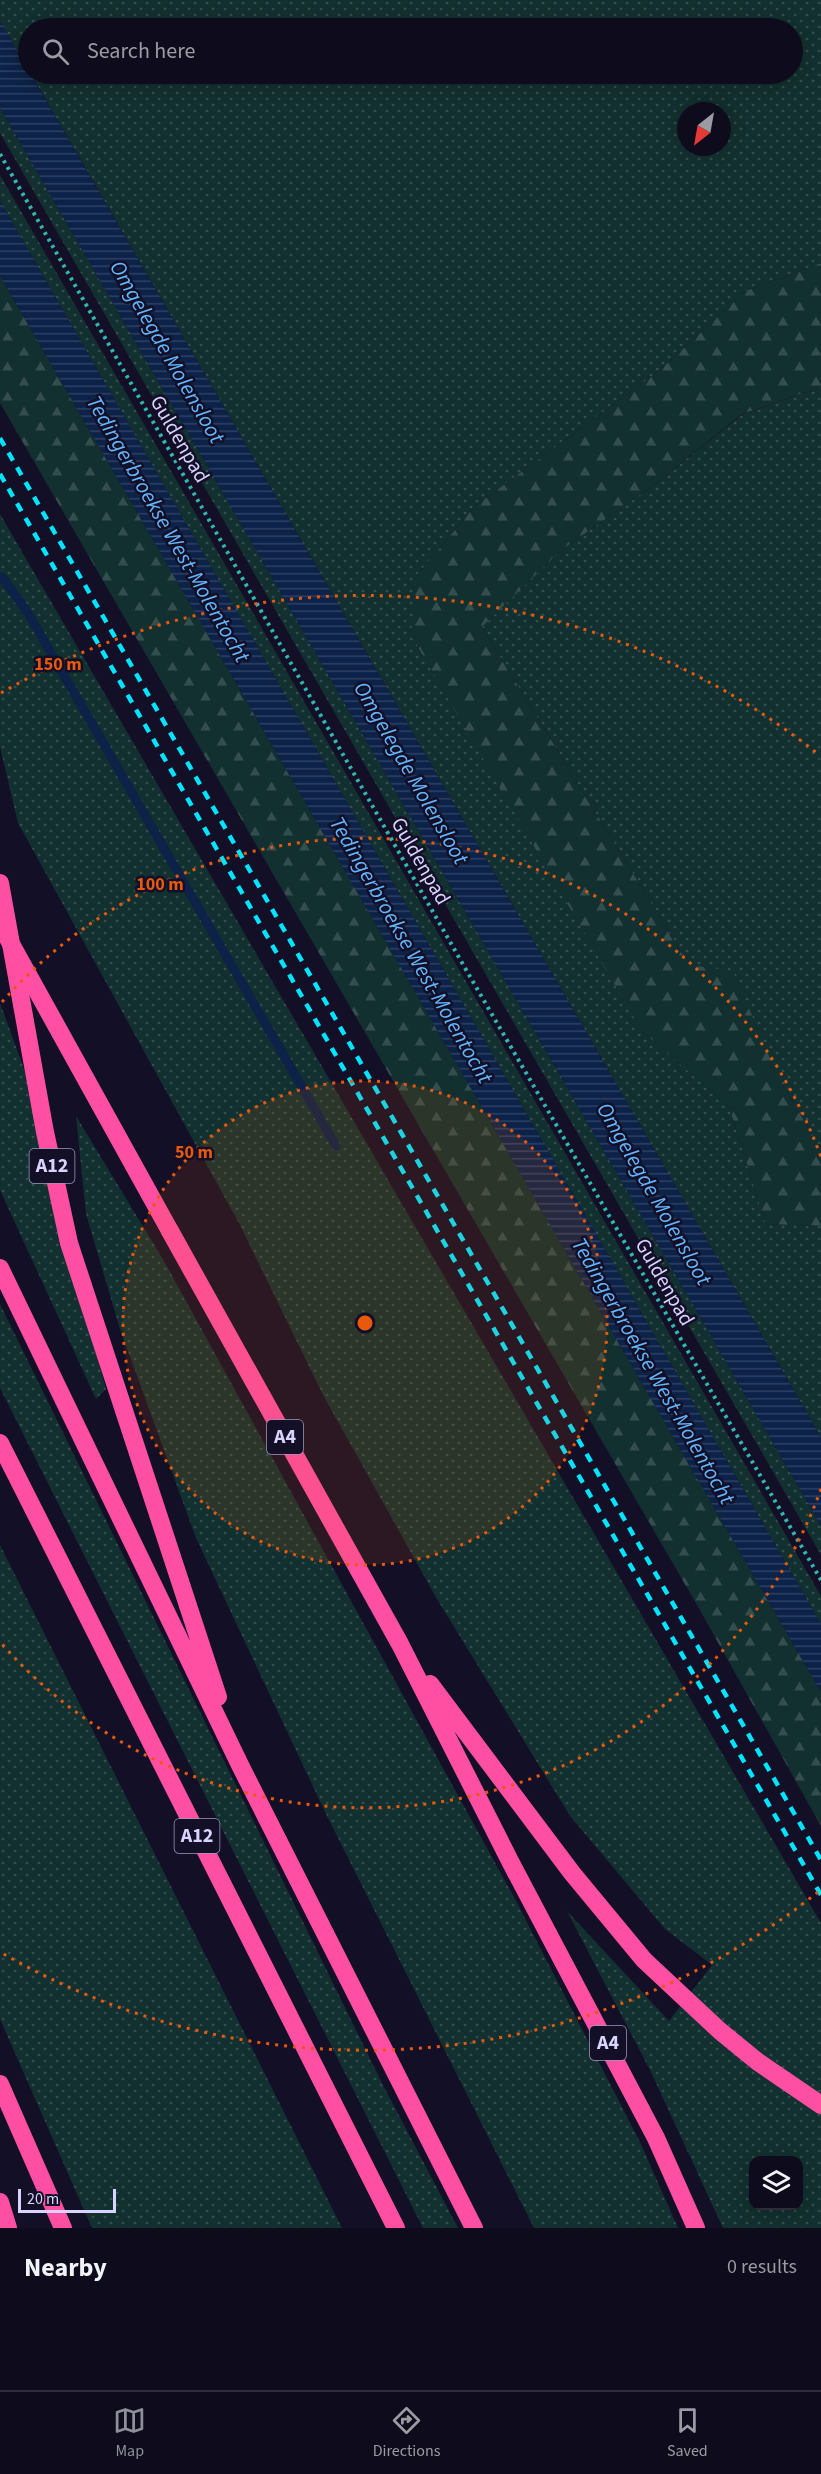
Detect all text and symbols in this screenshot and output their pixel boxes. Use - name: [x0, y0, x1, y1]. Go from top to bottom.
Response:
- search box: [18, 18, 803, 84]
- icon: search: [39, 35, 72, 68]
- text: Search here: [87, 35, 195, 67]
- north arrow: [677, 102, 731, 156]
- water label: Omgelegde Molensloot: [102, 255, 233, 450]
- water label: Tedingerbroekse West-Molentocht: [78, 390, 258, 669]
- street label: Guldenpad: [143, 390, 217, 488]
- text: 150 m: [34, 652, 82, 677]
- water label: Omgelegde Molensloot: [346, 676, 477, 871]
- water label: Tedingerbroekse West-Molentocht: [321, 811, 501, 1090]
- street label: Guldenpad: [384, 812, 458, 910]
- text: 100 m: [136, 872, 184, 897]
- water label: Omgelegde Molensloot: [589, 1097, 720, 1292]
- text: 50 m: [175, 1140, 213, 1165]
- road number: A12: [29, 1149, 74, 1183]
- water label: Tedingerbroekse West-Molentocht: [563, 1232, 743, 1511]
- street label: Guldenpad: [628, 1233, 702, 1331]
- centre of rings: [355, 1313, 375, 1333]
- road number: A4: [267, 1420, 303, 1454]
- road number: A12: [174, 1819, 220, 1853]
- road number: A4: [590, 2026, 626, 2060]
- map controls: [749, 2156, 803, 2210]
- button: layers: [749, 2156, 803, 2210]
- scale bar: [18, 2186, 116, 2214]
- text: 20 m: [27, 2188, 59, 2210]
- text: Nearby: [24, 2249, 107, 2286]
- text: 0 results: [727, 2253, 797, 2281]
- tab: Map: [113, 2404, 146, 2462]
- tab: Directions: [373, 2404, 440, 2462]
- tab: Saved: [667, 2404, 708, 2462]

